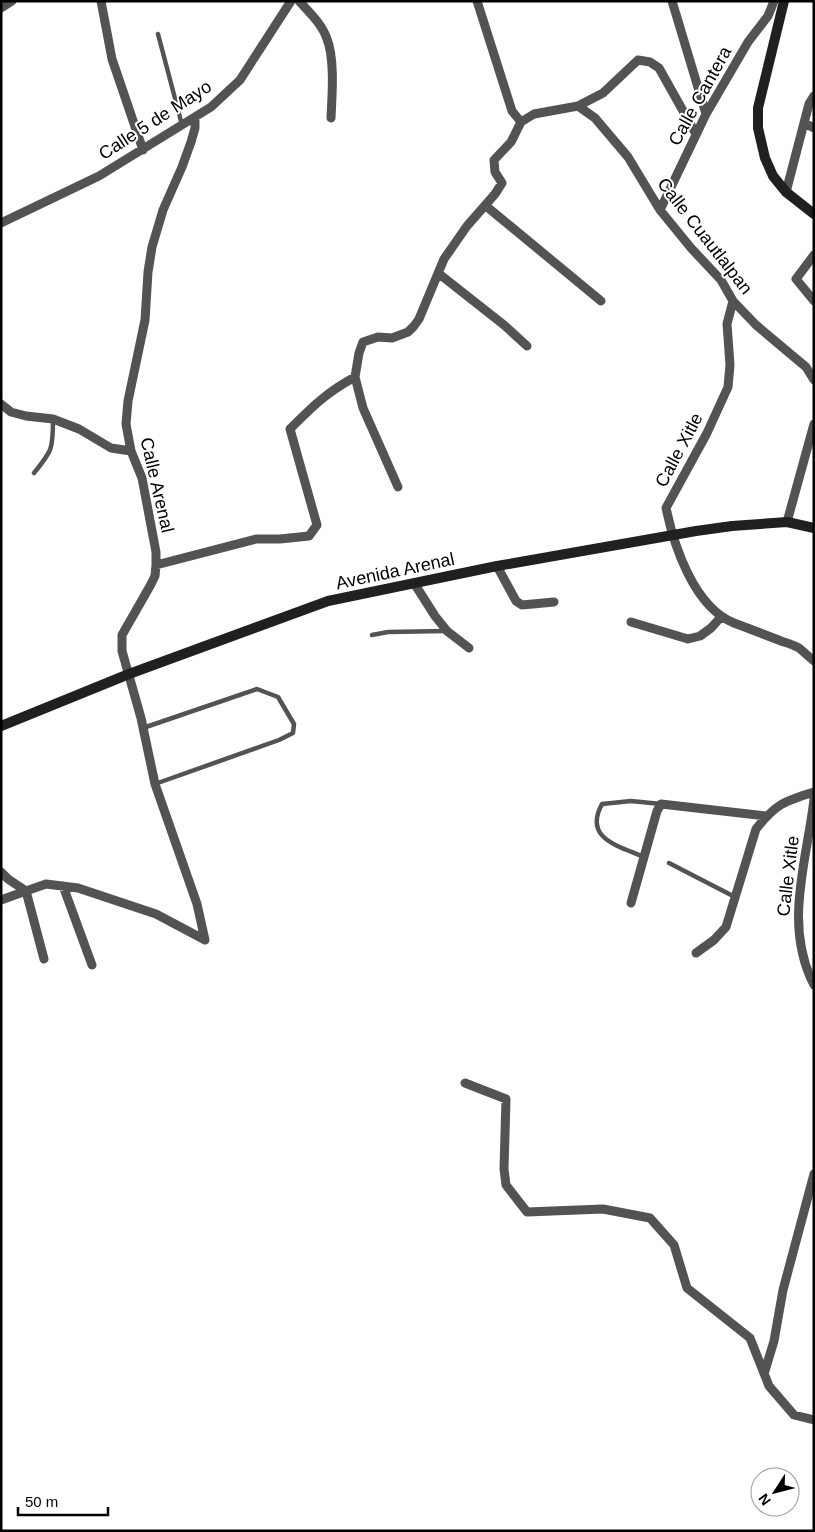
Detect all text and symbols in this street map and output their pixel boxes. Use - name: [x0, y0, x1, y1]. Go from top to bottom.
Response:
- street label: Calle Cantera: [665, 42, 736, 149]
- street label: Calle 5 de Mayo: [95, 76, 215, 164]
- street label: Calle Cuautlalpan: [653, 174, 757, 298]
- street label: Calle Xitle: [651, 410, 707, 490]
- street label: Calle Arenal: [136, 435, 178, 535]
- street label: Avenida Arenal: [334, 549, 456, 593]
- street label: Calle Xitle: [773, 835, 803, 917]
- north arrow: [750, 1467, 800, 1517]
- scale bar: [18, 1484, 108, 1516]
- text: N: [755, 1491, 774, 1508]
- text: 50 m: [25, 1493, 58, 1510]

